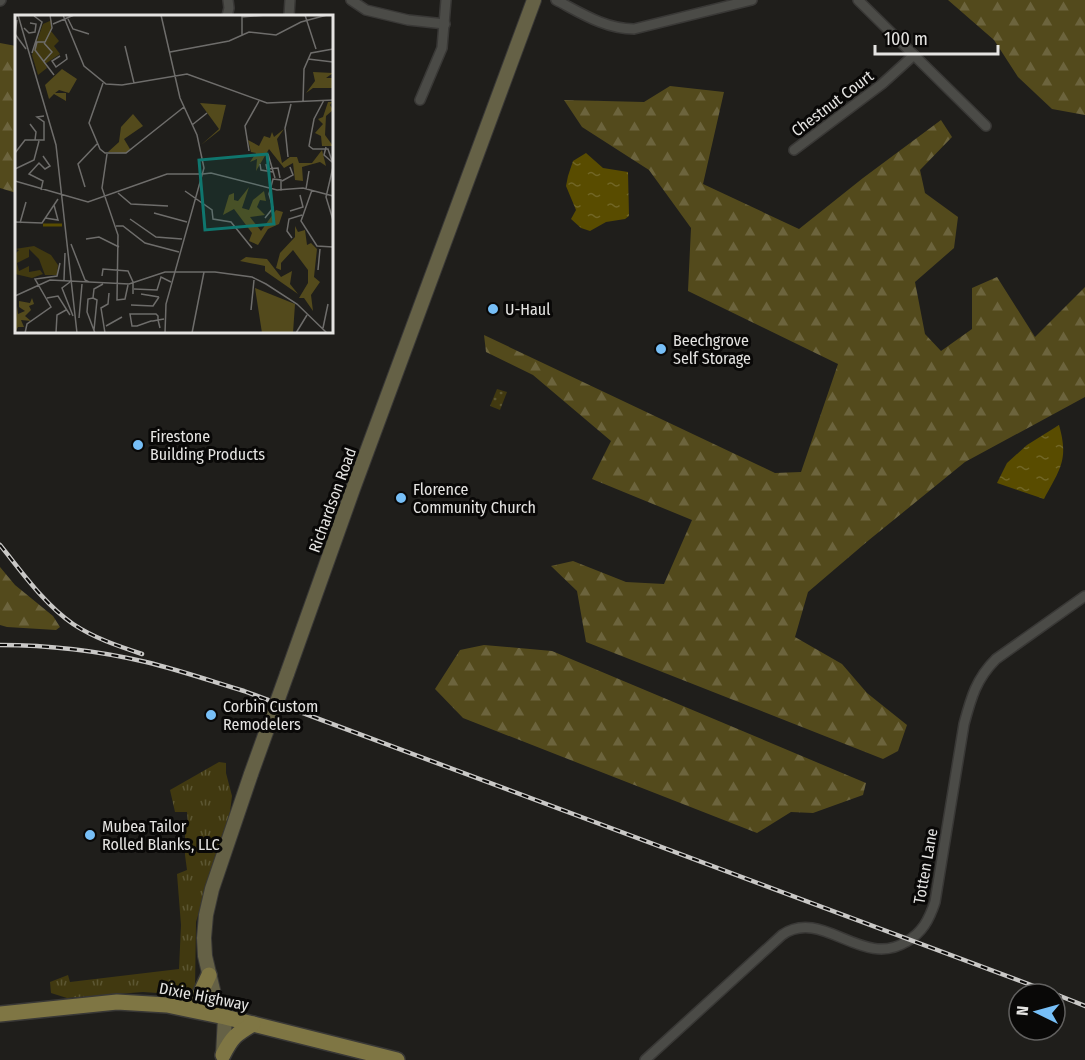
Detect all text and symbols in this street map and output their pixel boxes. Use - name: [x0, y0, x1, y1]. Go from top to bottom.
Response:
- inset map: [15, 15, 333, 333]
- scale bar: [875, 18, 998, 56]
- text: 100 m: [884, 28, 928, 50]
- street label: Chestnut Court: [788, 66, 878, 140]
- place label: U-Haul: [505, 300, 550, 319]
- marker: U-Haul: [486, 302, 500, 316]
- place label: Beechgrove Self Storage: [673, 331, 751, 368]
- marker: Beechgrove Self Storage: [654, 342, 668, 356]
- place label: Firestone Building Products: [150, 427, 265, 464]
- marker: Firestone Building Products: [131, 438, 145, 452]
- street label: Richardson Road: [305, 445, 360, 555]
- place label: Florence Community Church: [413, 480, 536, 517]
- marker: Florence Community Church: [394, 491, 408, 505]
- place label: Corbin Custom Remodelers: [223, 697, 318, 734]
- marker: Corbin Custom Remodelers: [204, 708, 218, 722]
- place label: Mubea Tailor Rolled Blanks, LLC: [102, 817, 220, 854]
- street label: Totten Lane: [910, 827, 941, 905]
- marker: Mubea Tailor Rolled Blanks, LLC: [83, 828, 97, 842]
- street label: Dixie Highway: [158, 979, 251, 1015]
- north arrow: [1007, 982, 1067, 1042]
- text: N: [1013, 1005, 1032, 1016]

